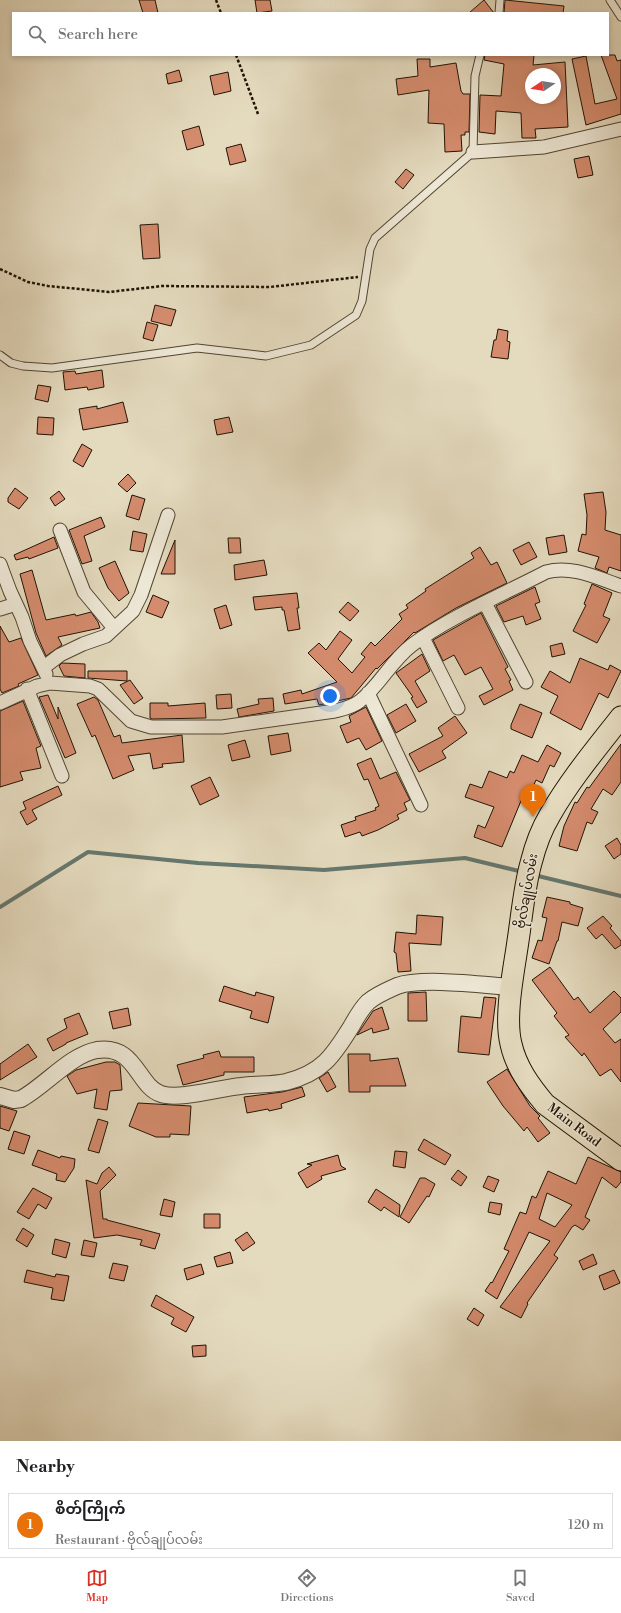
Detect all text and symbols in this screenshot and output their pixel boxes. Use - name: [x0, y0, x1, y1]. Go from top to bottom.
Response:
- search box: [12, 12, 609, 56]
- icon: search: [26, 23, 48, 45]
- text: Search here: [58, 25, 138, 44]
- north arrow: [525, 68, 561, 104]
- your location: [320, 686, 340, 706]
- pin: 1: [520, 784, 546, 817]
- street label: ဗိုလ်‌ချုပ်‌လမ်း: [512, 852, 543, 930]
- street label: Main Road: [544, 1100, 604, 1151]
- text: Nearby: [16, 1456, 75, 1478]
- text: စိတ်ကြိုက်: [55, 1500, 125, 1519]
- text: 1: [27, 1517, 33, 1533]
- text: 120 m: [568, 1517, 604, 1533]
- text: Restaurant · ဗိုလ်‌ချုပ်‌လမ်း: [55, 1532, 203, 1548]
- tab: Map: [86, 1567, 108, 1605]
- tab: Directions: [281, 1567, 334, 1605]
- tab: Saved: [506, 1567, 535, 1605]

